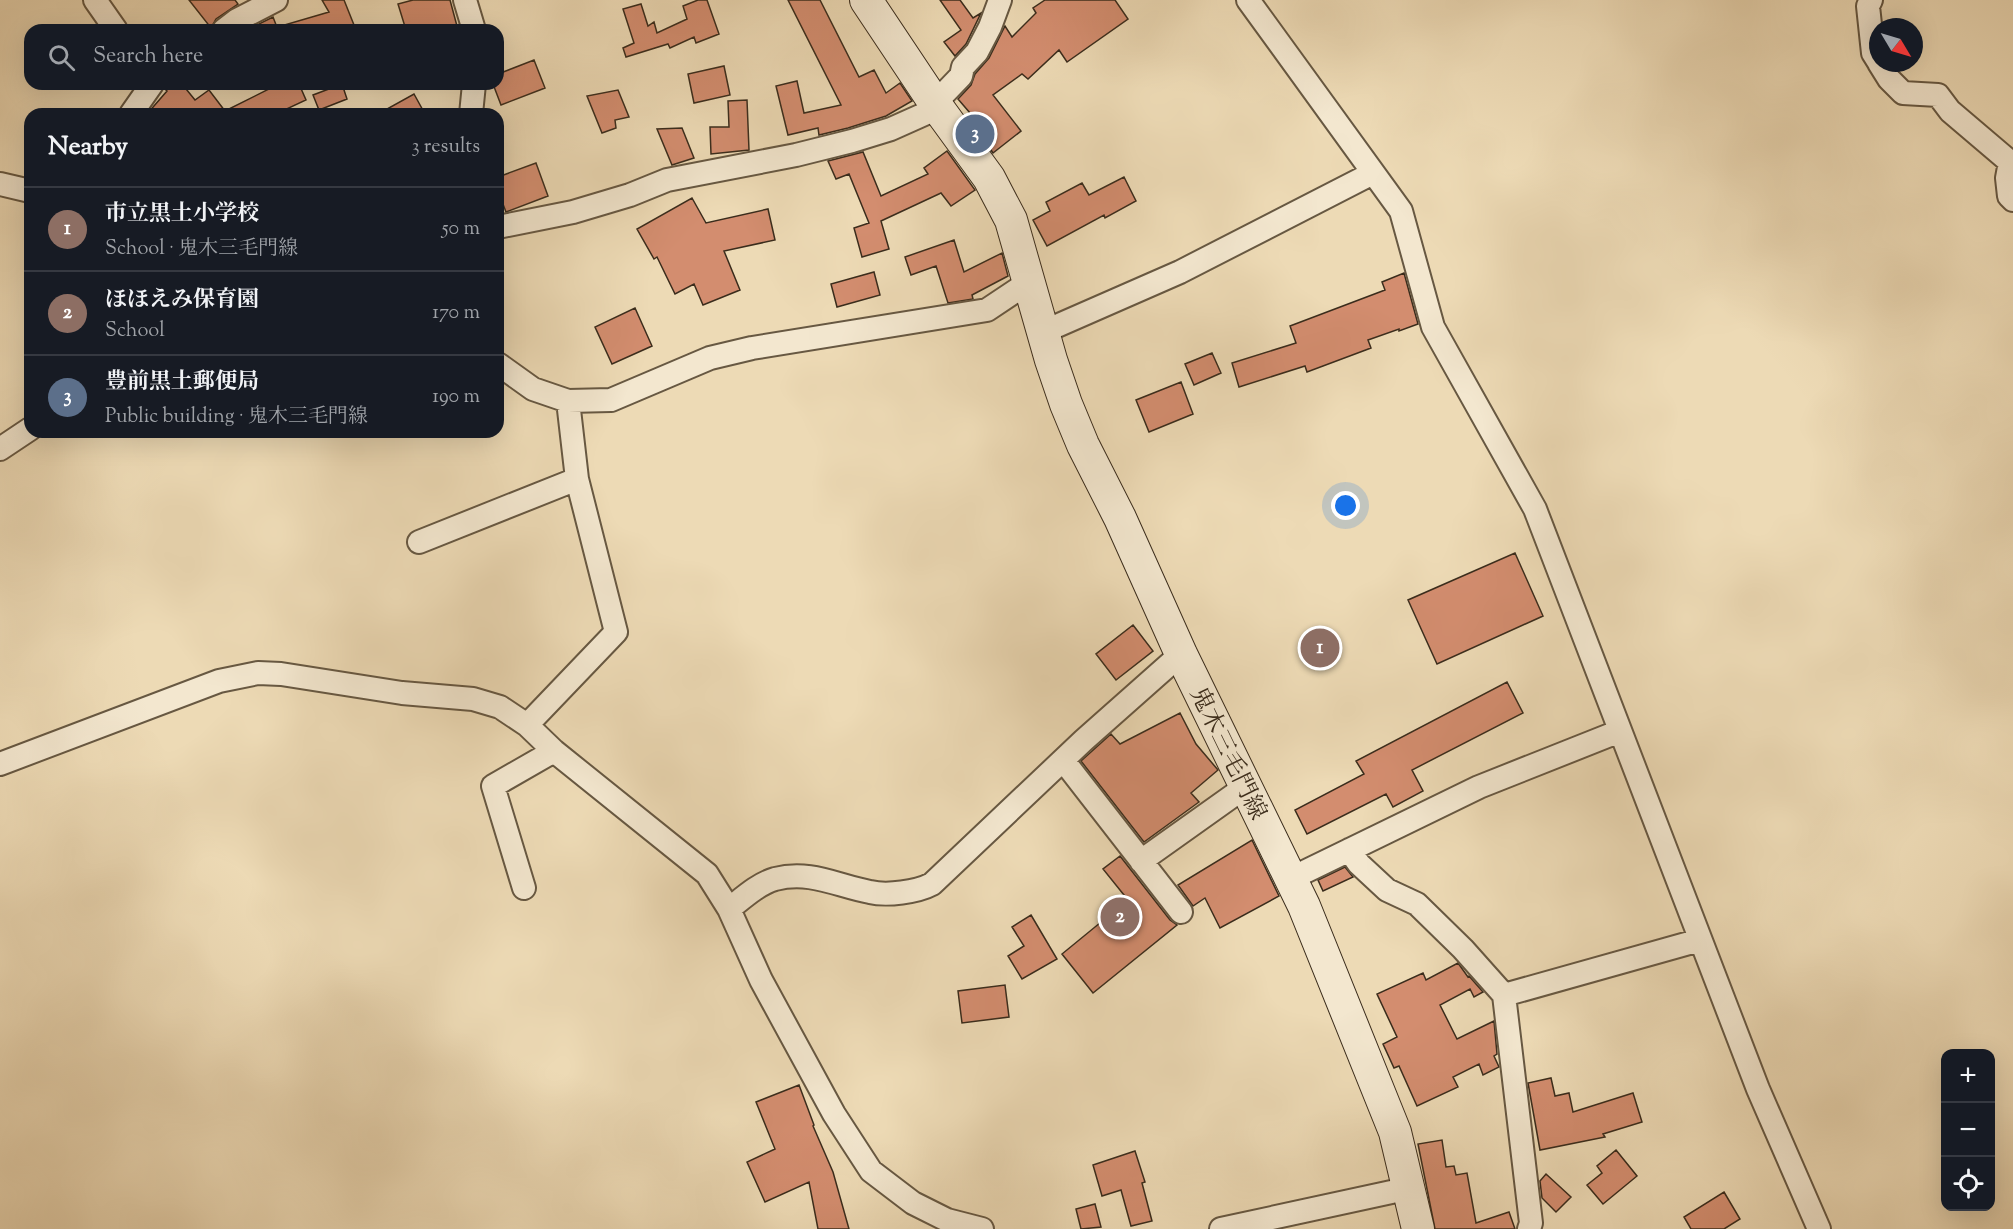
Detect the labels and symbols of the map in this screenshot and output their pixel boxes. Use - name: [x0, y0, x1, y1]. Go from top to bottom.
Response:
- north arrow: [1869, 18, 1923, 72]
- pin: 3: [956, 112, 994, 156]
- your location: [1331, 491, 1360, 520]
- pin: 1: [1300, 626, 1340, 670]
- street label: 鬼木三毛門線: [1180, 682, 1274, 826]
- pin: 2: [1100, 894, 1140, 940]

